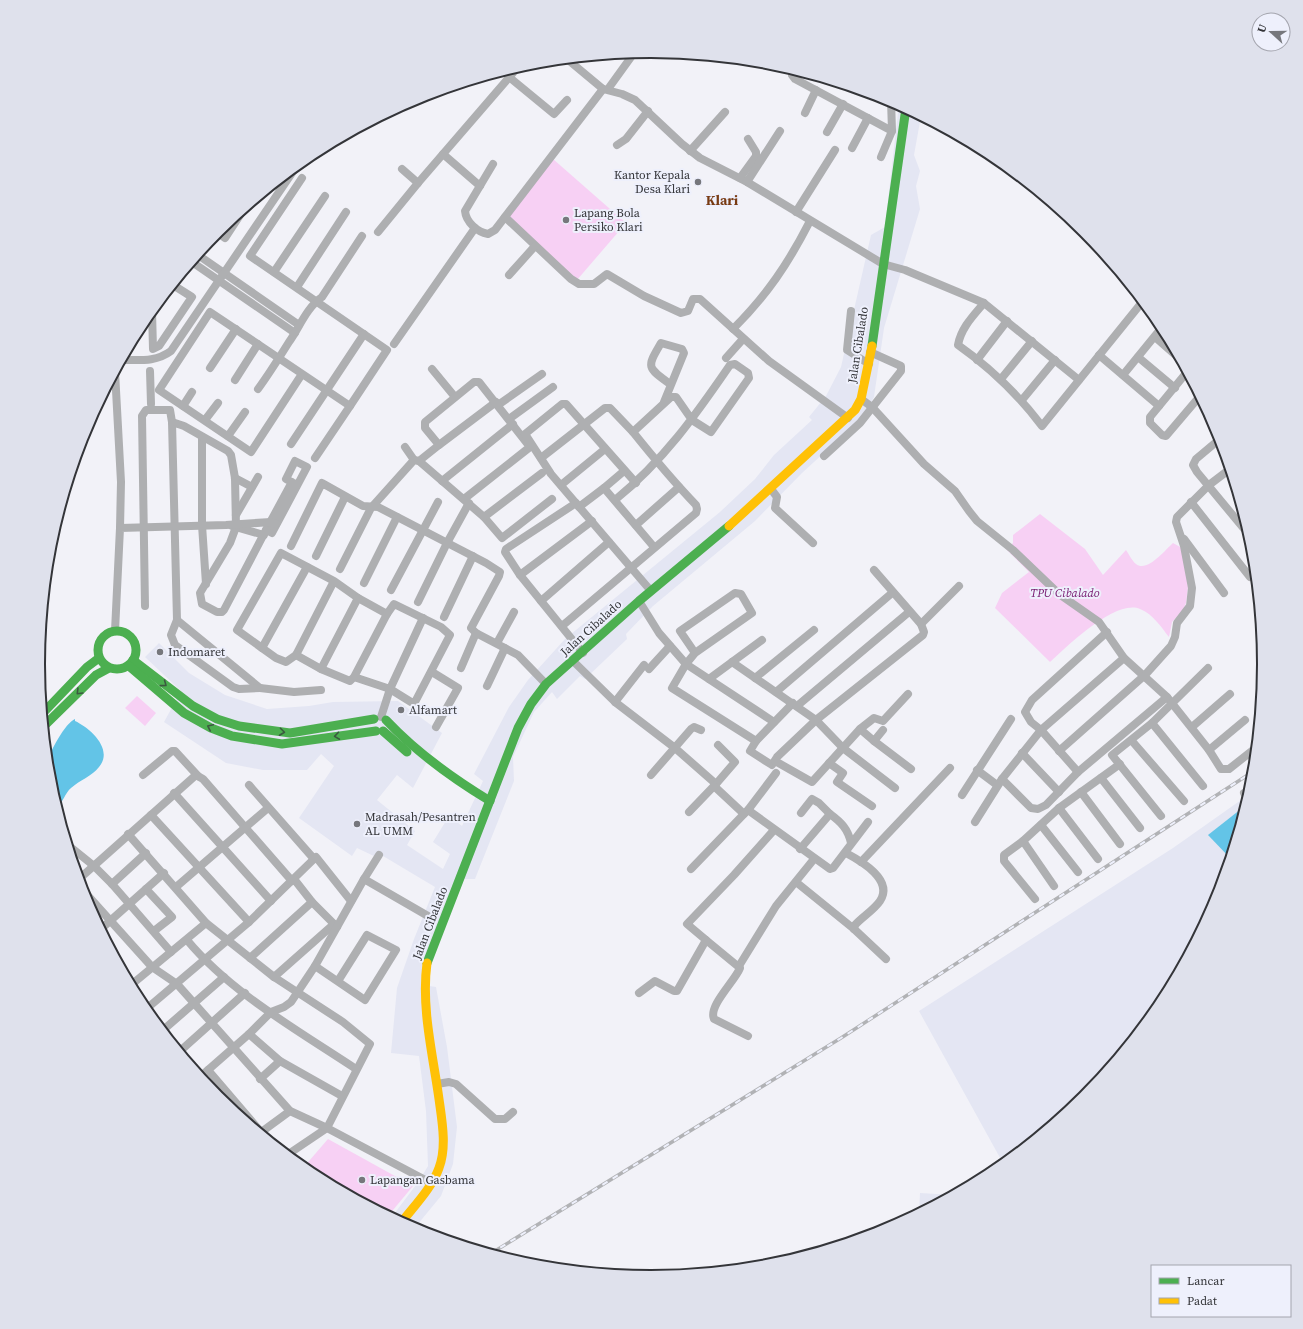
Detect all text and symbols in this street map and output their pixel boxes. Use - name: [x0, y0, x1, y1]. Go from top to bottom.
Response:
- north arrow: [1251, 12, 1291, 52]
- text: U: [1254, 22, 1271, 35]
- place label: Kantor Kepala Desa Klari: [614, 167, 691, 197]
- marker: Kantor Kepala Desa Klari: [693, 177, 703, 187]
- district label: Klari: [706, 190, 739, 210]
- place label: Lapang Bola Persiko Klari: [574, 205, 643, 235]
- marker: Lapang Bola Persiko Klari: [561, 215, 571, 225]
- street label: Jalan Cibalado: [844, 305, 872, 385]
- park label: TPU Cibalado: [1030, 585, 1100, 601]
- street label: Jalan Cibalado: [556, 596, 625, 660]
- place label: Indomaret: [168, 644, 225, 660]
- marker: Indomaret: [155, 647, 165, 657]
- one-way arrow: [160, 679, 167, 686]
- one-way arrow: [76, 687, 84, 695]
- place label: Alfamart: [409, 702, 457, 718]
- marker: Alfamart: [396, 705, 406, 715]
- one-way arrow: [207, 724, 214, 732]
- one-way arrow: [279, 727, 285, 736]
- one-way arrow: [334, 731, 340, 740]
- place label: Madrasah/Pesantren AL UMM: [365, 809, 476, 839]
- marker: Madrasah/Pesantren AL UMM: [352, 819, 362, 829]
- street label: Jalan Cibalado: [408, 884, 451, 963]
- place label: Lapangan Gasbama: [370, 1172, 476, 1188]
- marker: Lapangan Gasbama: [357, 1175, 367, 1185]
- legend: [1151, 1265, 1291, 1317]
- text: Lancar: [1187, 1273, 1224, 1289]
- text: Padat: [1187, 1293, 1217, 1309]

